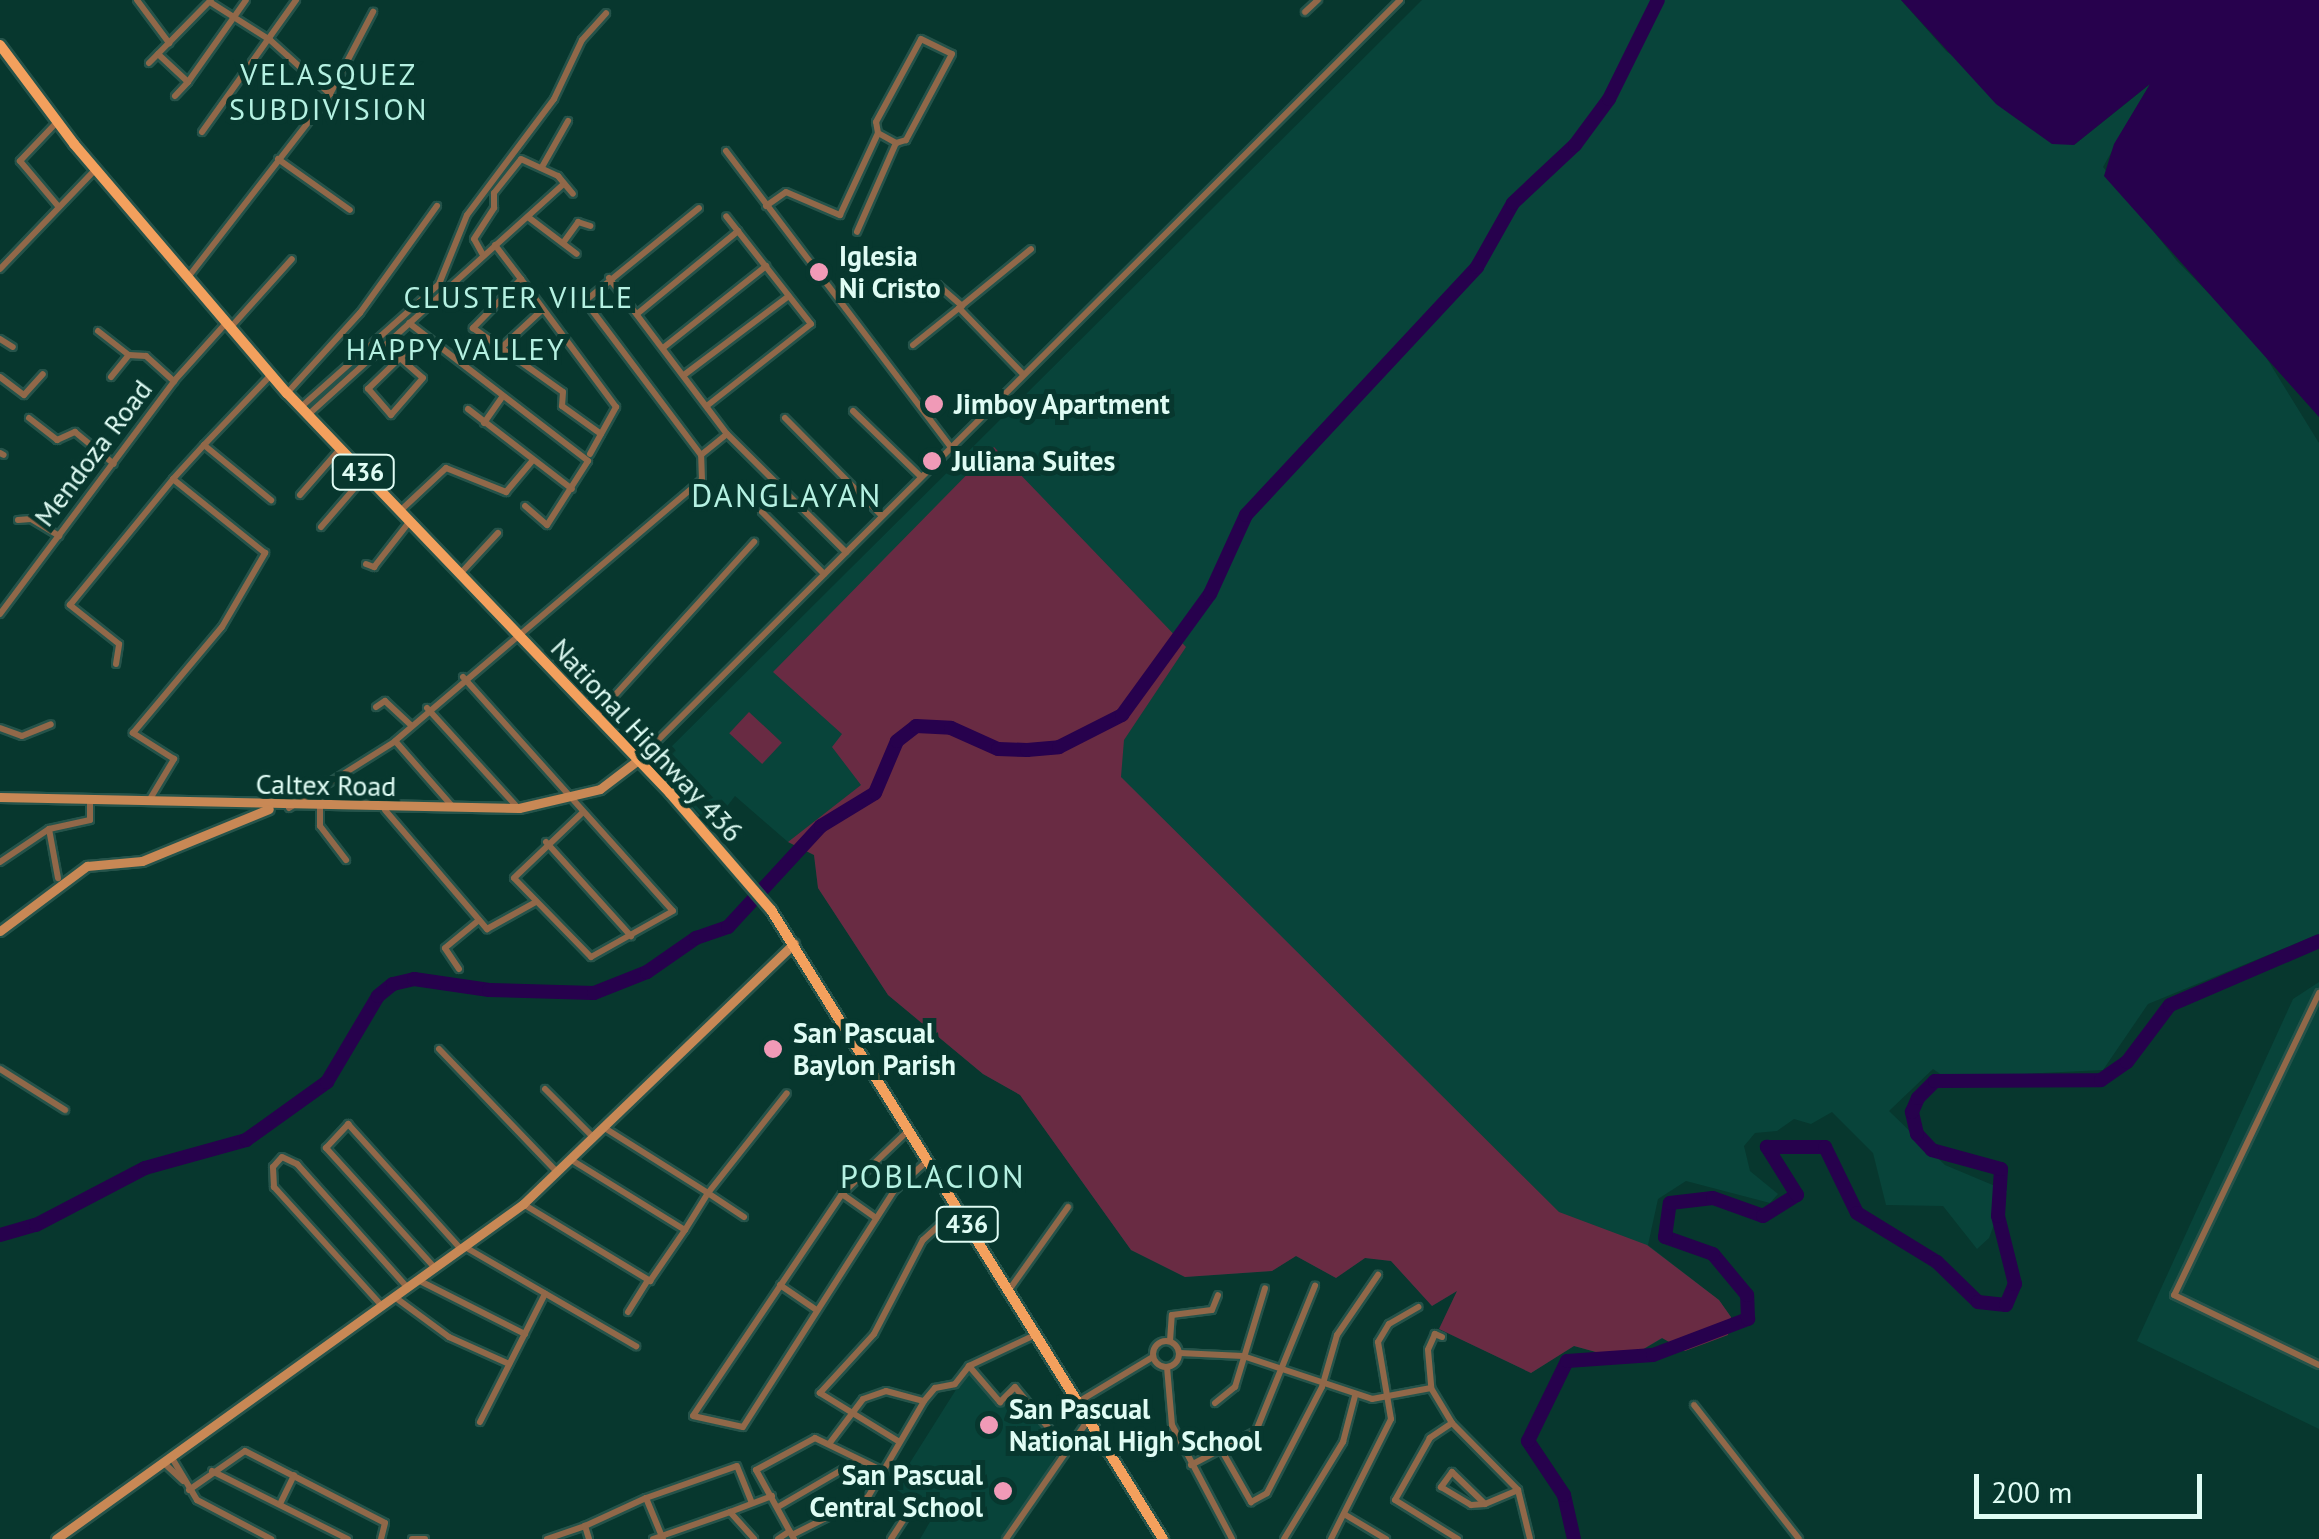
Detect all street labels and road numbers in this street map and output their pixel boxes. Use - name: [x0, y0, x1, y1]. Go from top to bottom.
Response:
- street label: Mendoza Road: [27, 373, 159, 533]
- road number: 436: [330, 452, 396, 492]
- street label: National Highway 436: [544, 631, 750, 849]
- street label: Caltex Road: [255, 767, 397, 803]
- road number: 436: [934, 1204, 1000, 1244]

